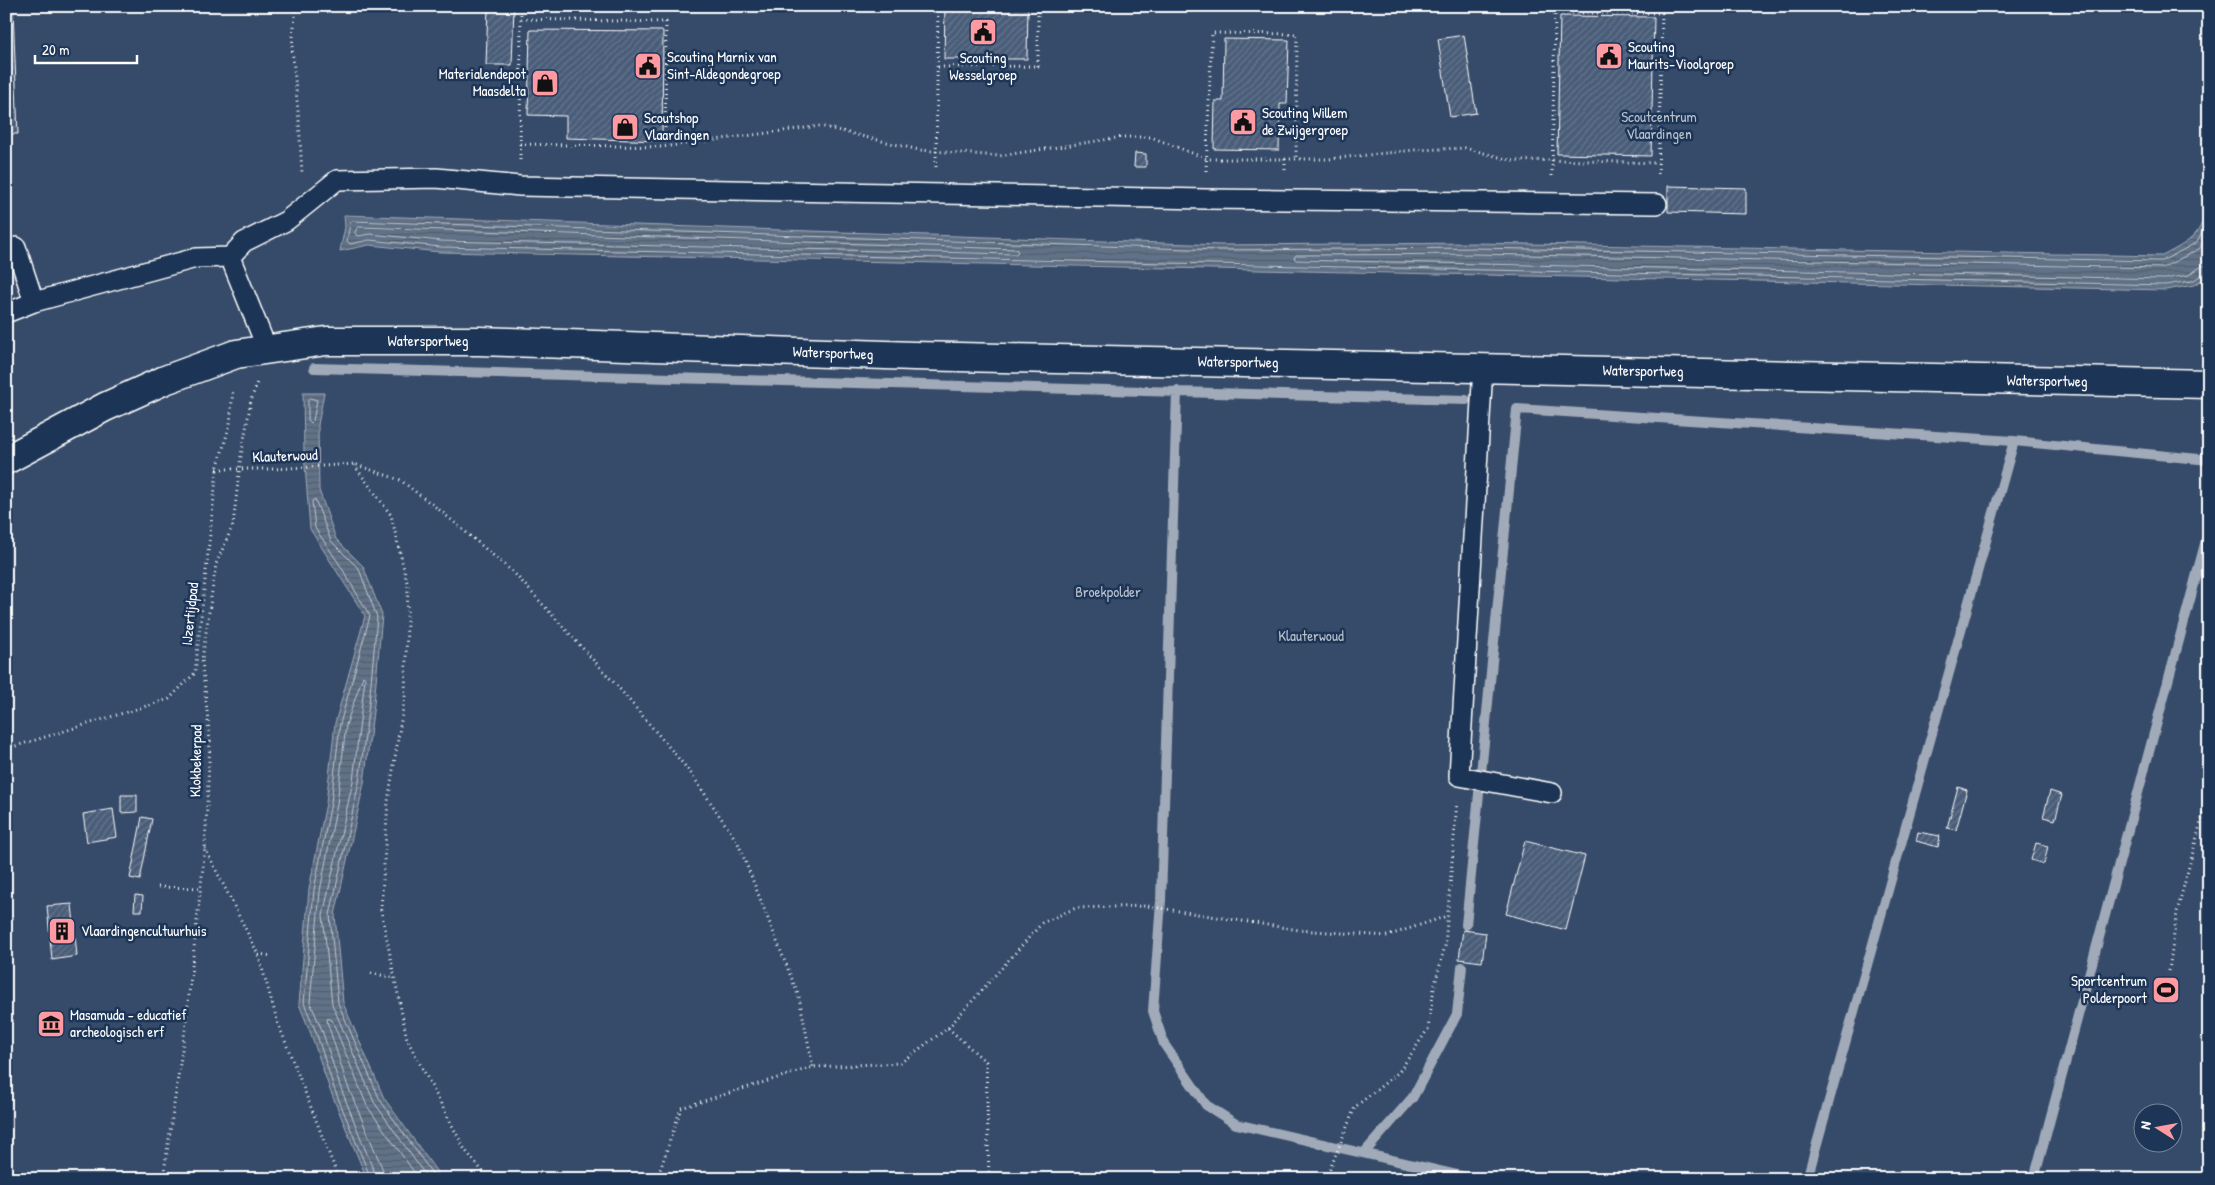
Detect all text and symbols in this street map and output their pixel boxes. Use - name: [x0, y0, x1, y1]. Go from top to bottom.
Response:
- public building icon: Scouting Wesselgroep: [968, 17, 998, 47]
- scale bar: [35, 32, 138, 64]
- place label: Scouting Maurits-Vioolgroep: [1628, 36, 1734, 74]
- text: 20 m: [42, 39, 69, 60]
- public building icon: Scouting Maurits-Vioolgroep: [1594, 41, 1624, 71]
- place label: Scouting Marnix van Sint-Aldegondegroep: [667, 46, 781, 84]
- place label: Scouting Wesselgroep: [949, 47, 1017, 85]
- public building icon: Scouting Marnix van Sint-Aldegondegroep: [633, 51, 663, 81]
- place label: Materialendepot Maasdelta: [439, 63, 527, 101]
- shop icon: Materialendepot Maasdelta: [530, 68, 560, 98]
- place label: Scouting Willem de Zwijgergroep: [1262, 102, 1349, 140]
- park label: Scoutcentrum Vlaardingen: [1621, 106, 1697, 144]
- place label: Scoutshop Vlaardingen: [644, 107, 710, 145]
- public building icon: Scouting Willem de Zwijgergroep: [1228, 107, 1258, 137]
- shop icon: Scoutshop Vlaardingen: [610, 112, 640, 142]
- street label: Watersportweg: [388, 330, 469, 351]
- street label: Watersportweg: [792, 341, 874, 364]
- street label: Watersportweg: [1197, 350, 1279, 373]
- street label: Watersportweg: [1602, 359, 1684, 382]
- street label: Watersportweg: [2006, 369, 2088, 392]
- street label: Klauterwoud: [252, 444, 318, 467]
- street label: IJzertijdpad: [176, 581, 203, 647]
- park label: Broekpolder: [1075, 581, 1141, 602]
- park label: Klauterwoud: [1278, 625, 1344, 646]
- street label: Klokbekerpad: [184, 724, 207, 797]
- building icon: Vlaardingencultuurhuis: [47, 916, 77, 946]
- place label: Vlaardingencultuurhuis: [81, 920, 207, 941]
- place label: Sportcentrum Polderpoort: [2071, 970, 2148, 1008]
- sports icon: Sportcentrum Polderpoort: [2151, 975, 2181, 1005]
- place label: Masamuda - educatief archeologisch erf: [70, 1004, 187, 1042]
- museum icon: Masamuda - educatief archeologisch erf: [36, 1009, 66, 1039]
- north arrow: [2132, 1102, 2182, 1152]
- text: N: [2135, 1119, 2155, 1131]

